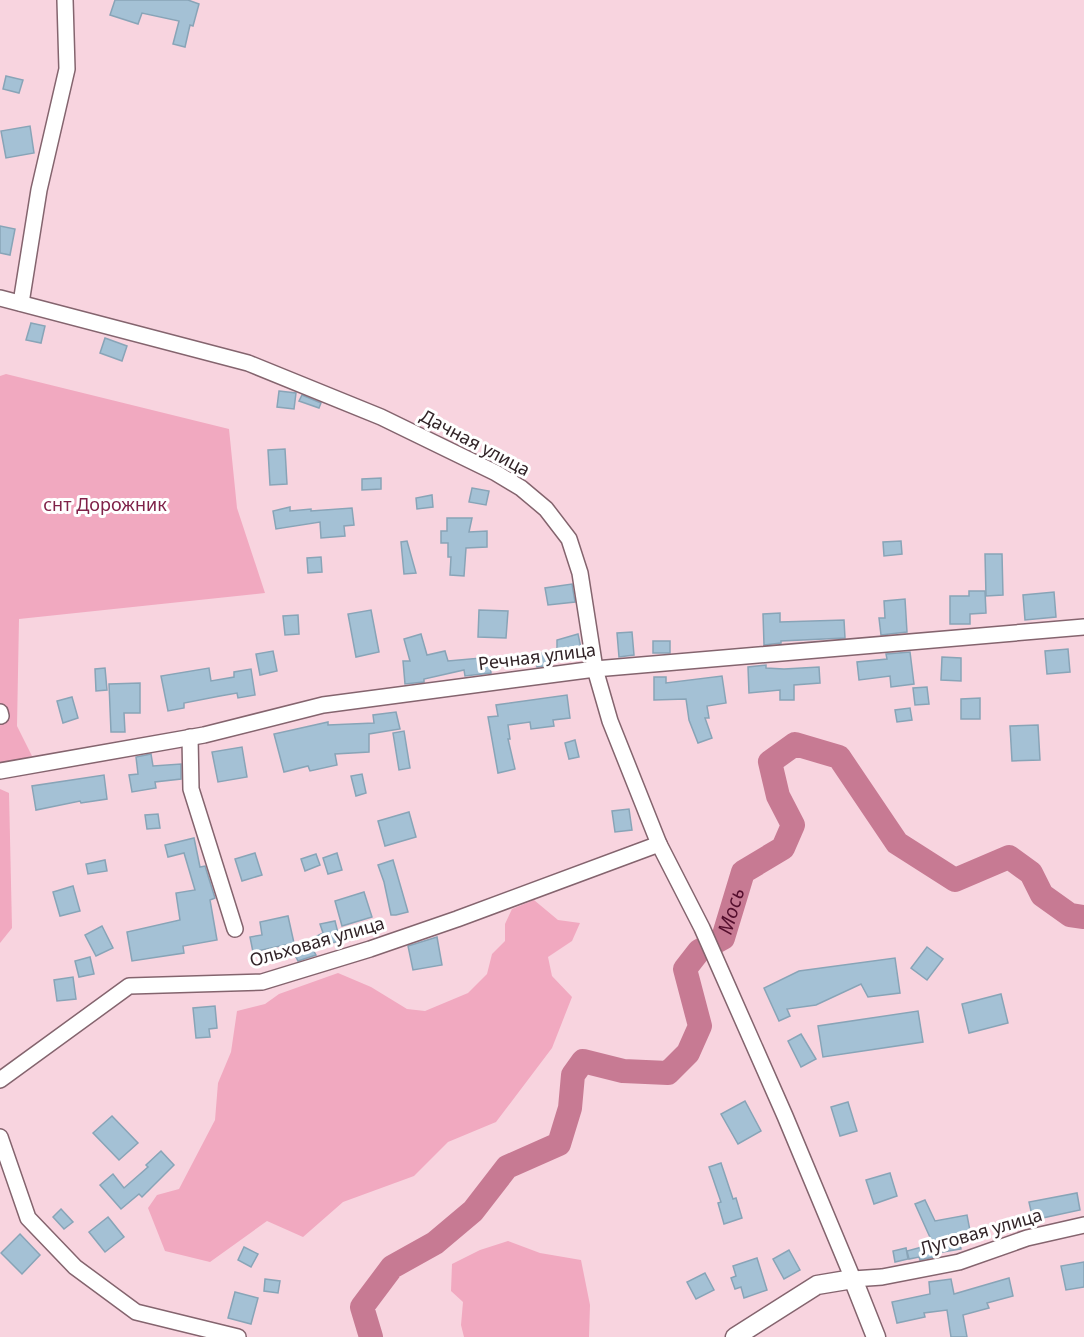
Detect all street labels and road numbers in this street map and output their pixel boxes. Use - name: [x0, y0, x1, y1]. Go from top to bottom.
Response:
- street label: Дачная улица: [416, 403, 534, 481]
- street label: Речная улица: [477, 637, 597, 675]
- street label: Ольховая улица: [246, 910, 387, 972]
- street label: Луговая улица: [917, 1202, 1045, 1260]

